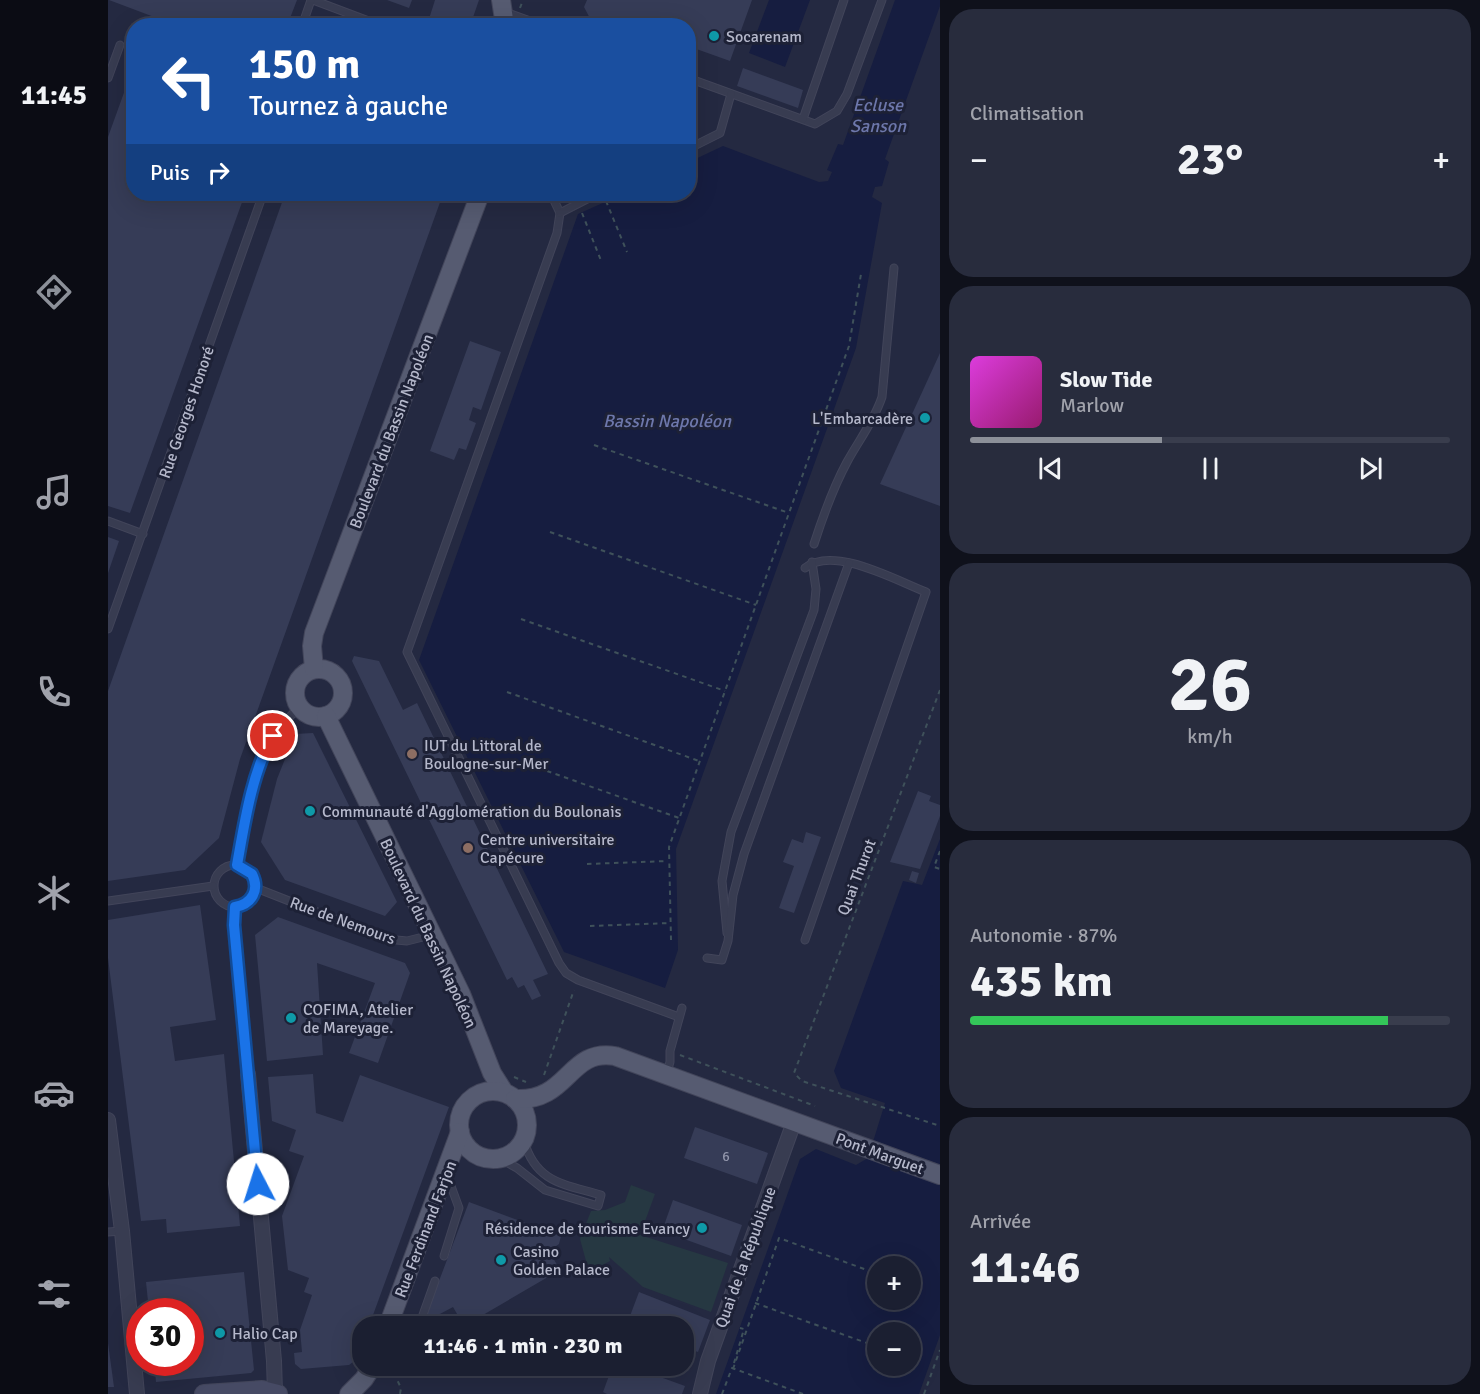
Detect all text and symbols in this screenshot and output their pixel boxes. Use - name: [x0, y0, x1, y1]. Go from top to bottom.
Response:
- place label: Socarenam: [726, 27, 802, 47]
- marker: Socarenam: [707, 29, 721, 43]
- text: 150 m: [249, 39, 360, 90]
- icon: left: [150, 42, 228, 120]
- text: 11:45: [21, 79, 87, 112]
- text: Tournez à gauche: [249, 90, 448, 123]
- water label: Ecluse Sanson: [850, 94, 907, 137]
- text: Climatisation: [970, 101, 1084, 126]
- text: 23°: [1177, 132, 1243, 187]
- text: −: [970, 140, 988, 181]
- text: +: [1432, 140, 1450, 181]
- icon: right: [202, 156, 235, 189]
- text: Puis: [150, 159, 190, 186]
- icon: directions: [33, 271, 75, 313]
- street label: Boulevard du Bassin Napoléon: [346, 331, 438, 531]
- street label: Rue Georges Honoré: [155, 344, 219, 481]
- text: Slow Tide: [1060, 366, 1152, 393]
- text: Marlow: [1060, 393, 1124, 418]
- place label: L'Embarcadère: [812, 409, 913, 429]
- water label: Bassin Napoléon: [603, 410, 732, 432]
- marker: L'Embarcadère: [918, 411, 932, 425]
- icon: previous: [1034, 452, 1067, 485]
- icon: pause: [1194, 452, 1227, 485]
- icon: next: [1354, 452, 1387, 485]
- icon: music: [33, 471, 75, 513]
- text: 26: [1168, 637, 1252, 733]
- icon: phone: [33, 671, 75, 713]
- pin: [247, 710, 298, 761]
- icon: arrive: [256, 719, 289, 752]
- text: km/h: [1187, 724, 1233, 749]
- place label: IUT du Littoral de Boulogne-sur-Mer: [424, 736, 549, 774]
- marker: IUT du Littoral de Boulogne-sur-Mer: [405, 747, 419, 761]
- place label: Communauté d'Agglomération du Boulonais: [322, 802, 622, 822]
- marker: Communauté d'Agglomération du Boulonais: [303, 804, 317, 818]
- place label: Centre universitaire Capécure: [480, 830, 615, 868]
- street label: Boulevard du Bassin Napoléon: [375, 836, 481, 1031]
- street label: Quai Thurot: [833, 836, 881, 918]
- marker: Centre universitaire Capécure: [461, 841, 475, 855]
- icon: climate: [33, 872, 75, 914]
- street label: Rue de Nemours: [287, 893, 398, 949]
- text: Autonomie · 87%: [970, 923, 1117, 948]
- text: 435 km: [970, 954, 1113, 1009]
- place label: COFIMA, Atelier de Mareyage.: [303, 1000, 413, 1038]
- marker: COFIMA, Atelier de Mareyage.: [284, 1011, 298, 1025]
- icon: car: [33, 1072, 75, 1114]
- street label: Pont Marguet: [833, 1129, 927, 1179]
- house number: 6: [722, 1148, 730, 1165]
- position arrow: [226, 1152, 290, 1216]
- street label: Rue Ferdinand Farjon: [391, 1158, 461, 1301]
- street label: Quai de la République: [711, 1184, 781, 1331]
- text: Arrivée: [970, 1209, 1031, 1234]
- place label: Résidence de tourisme Evancy: [485, 1219, 691, 1239]
- marker: Résidence de tourisme Evancy: [695, 1221, 709, 1235]
- text: 11:46: [970, 1240, 1080, 1295]
- place label: Casino Golden Palace: [513, 1242, 610, 1280]
- marker: Casino Golden Palace: [494, 1253, 508, 1267]
- map controls: [867, 1256, 921, 1376]
- button: +: [867, 1256, 921, 1310]
- icon: filters: [33, 1273, 75, 1315]
- speed limit sign: 30: [126, 1298, 204, 1376]
- button: −: [867, 1322, 921, 1376]
- place label: Halio Cap: [232, 1324, 298, 1344]
- marker: Halio Cap: [213, 1326, 227, 1340]
- text: 11:46 · 1 min · 230 m: [423, 1332, 623, 1359]

